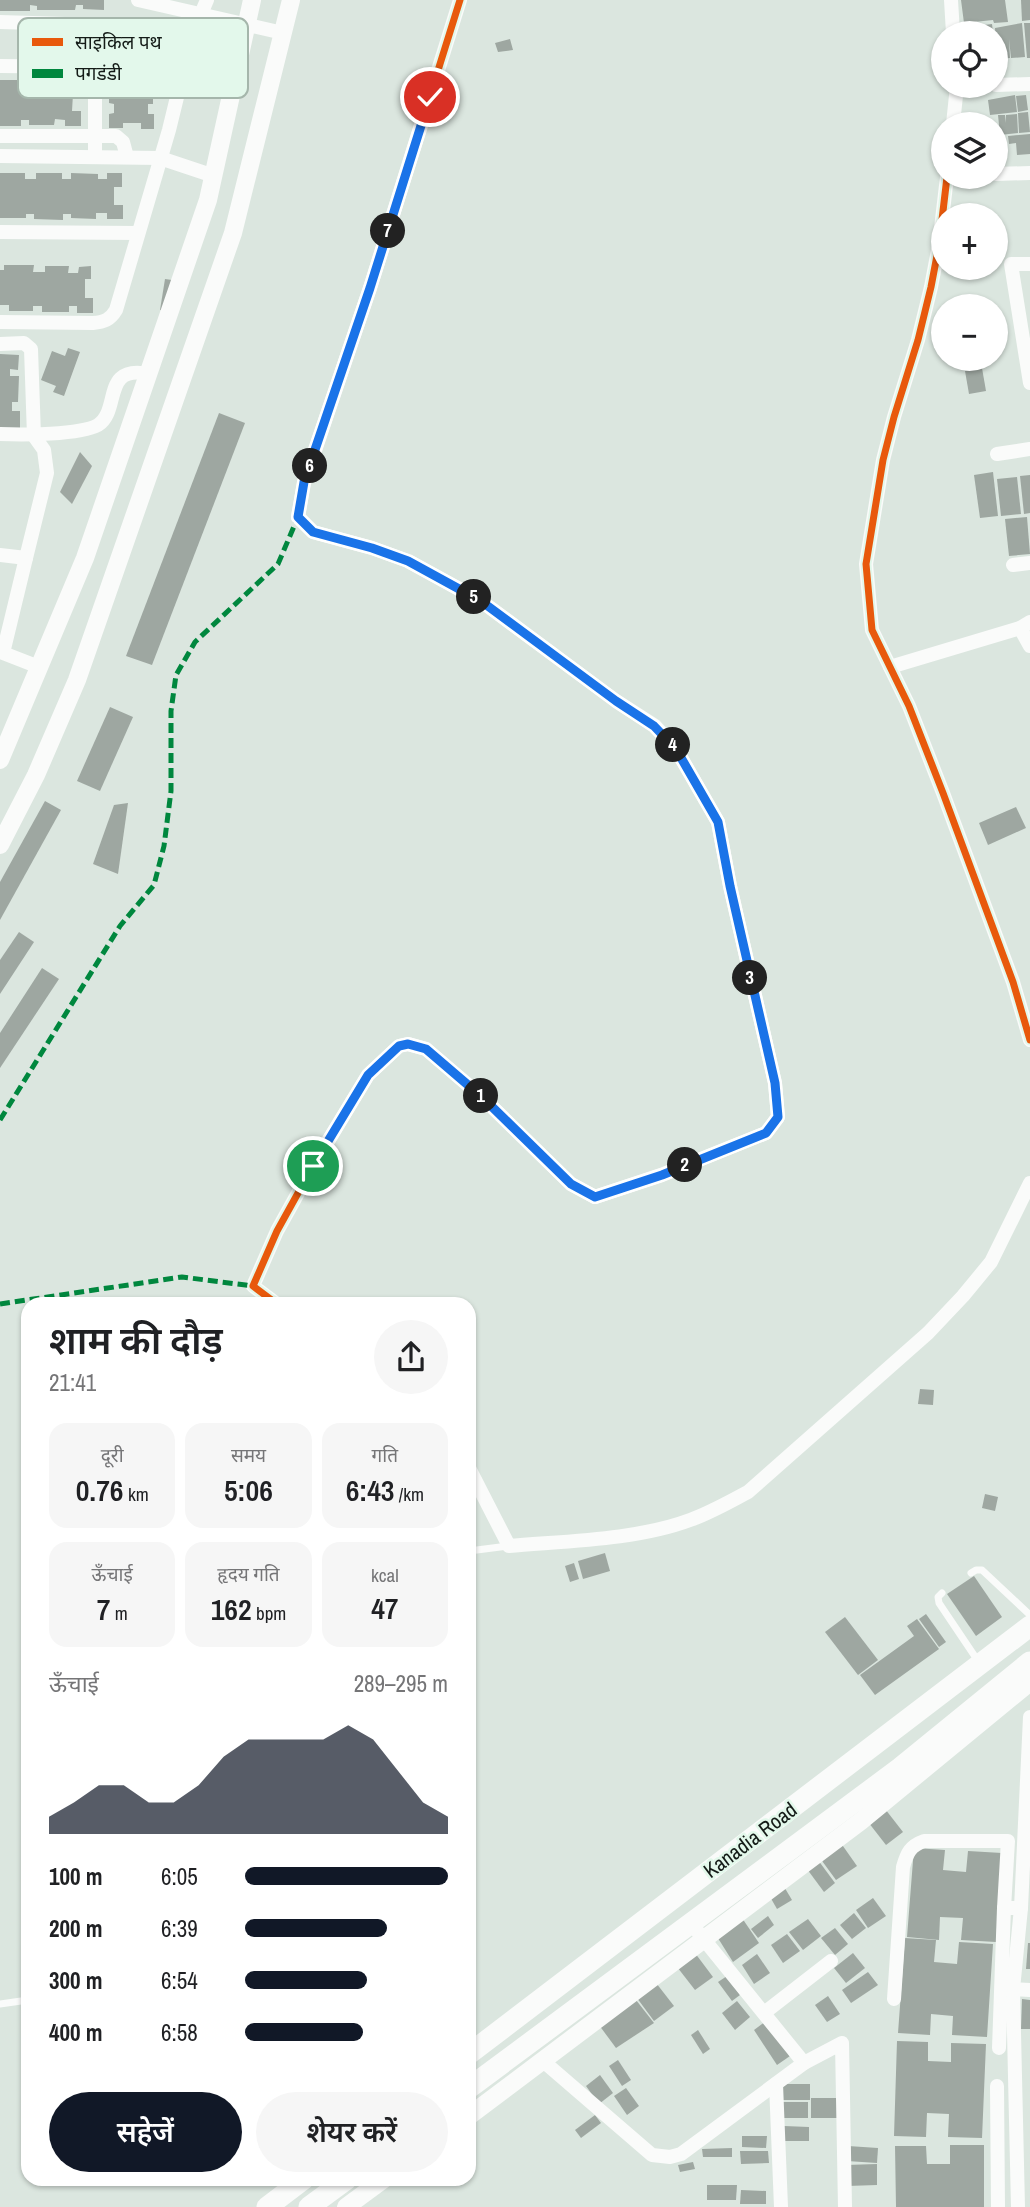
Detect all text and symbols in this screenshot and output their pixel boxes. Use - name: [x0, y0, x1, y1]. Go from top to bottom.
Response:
- legend: [18, 18, 248, 98]
- map controls: [931, 21, 1008, 371]
- button: locate: [931, 21, 1008, 98]
- text: साइकिल पथ: [75, 29, 163, 55]
- text: पगडंडी: [75, 60, 123, 86]
- pin: [400, 67, 460, 127]
- icon: check: [411, 78, 449, 116]
- button: layers: [931, 112, 1008, 189]
- button: +: [931, 203, 1008, 280]
- pin: 7: [370, 214, 406, 248]
- text: 7: [383, 217, 392, 243]
- button: −: [931, 294, 1008, 371]
- pin: 6: [292, 448, 328, 484]
- text: 6: [305, 452, 314, 478]
- pin: 5: [456, 580, 491, 614]
- text: 5: [469, 583, 478, 609]
- pin: 4: [656, 728, 690, 762]
- text: 4: [668, 731, 677, 757]
- pin: 3: [732, 960, 768, 996]
- text: 3: [745, 964, 754, 990]
- pin: 1: [463, 1078, 498, 1114]
- text: 1: [476, 1082, 485, 1108]
- pin: [283, 1136, 343, 1196]
- icon: arrive: [294, 1147, 332, 1185]
- pin: 2: [668, 1148, 702, 1182]
- text: 2: [680, 1151, 689, 1177]
- text: शाम की दौड़: [49, 1315, 223, 1366]
- button: share: [374, 1320, 448, 1394]
- text: 21:41: [49, 1367, 96, 1398]
- text: दूरी: [101, 1442, 124, 1468]
- text: समय: [231, 1442, 266, 1468]
- text: गति: [372, 1442, 398, 1468]
- text: 0.76: [76, 1470, 124, 1510]
- text: 5:06: [224, 1470, 273, 1510]
- text: 6:43: [346, 1470, 395, 1510]
- text: km: [124, 1481, 149, 1507]
- text: /km: [395, 1481, 424, 1507]
- text: ऊँचाई: [92, 1561, 133, 1587]
- text: हृदय गति: [217, 1561, 280, 1587]
- text: kcal: [371, 1562, 399, 1588]
- text: 47: [371, 1588, 399, 1628]
- text: 7: [97, 1589, 110, 1629]
- text: 162: [211, 1589, 252, 1629]
- text: m: [110, 1600, 128, 1626]
- text: bpm: [252, 1600, 286, 1626]
- text: ऊँचाई: [49, 1668, 99, 1699]
- text: 289–295 m: [354, 1668, 448, 1699]
- street label: Kanadia Road: [697, 1795, 803, 1885]
- text: 100 m: [49, 1861, 102, 1892]
- text: 6:05: [161, 1861, 198, 1892]
- text: 200 m: [49, 1913, 102, 1944]
- text: 6:39: [161, 1913, 198, 1944]
- text: 300 m: [49, 1965, 102, 1996]
- text: 6:54: [161, 1965, 198, 1996]
- text: 400 m: [49, 2017, 102, 2048]
- text: 6:58: [161, 2017, 198, 2048]
- button: सहेजें: [49, 2092, 242, 2172]
- button: शेयर करें: [256, 2092, 448, 2172]

